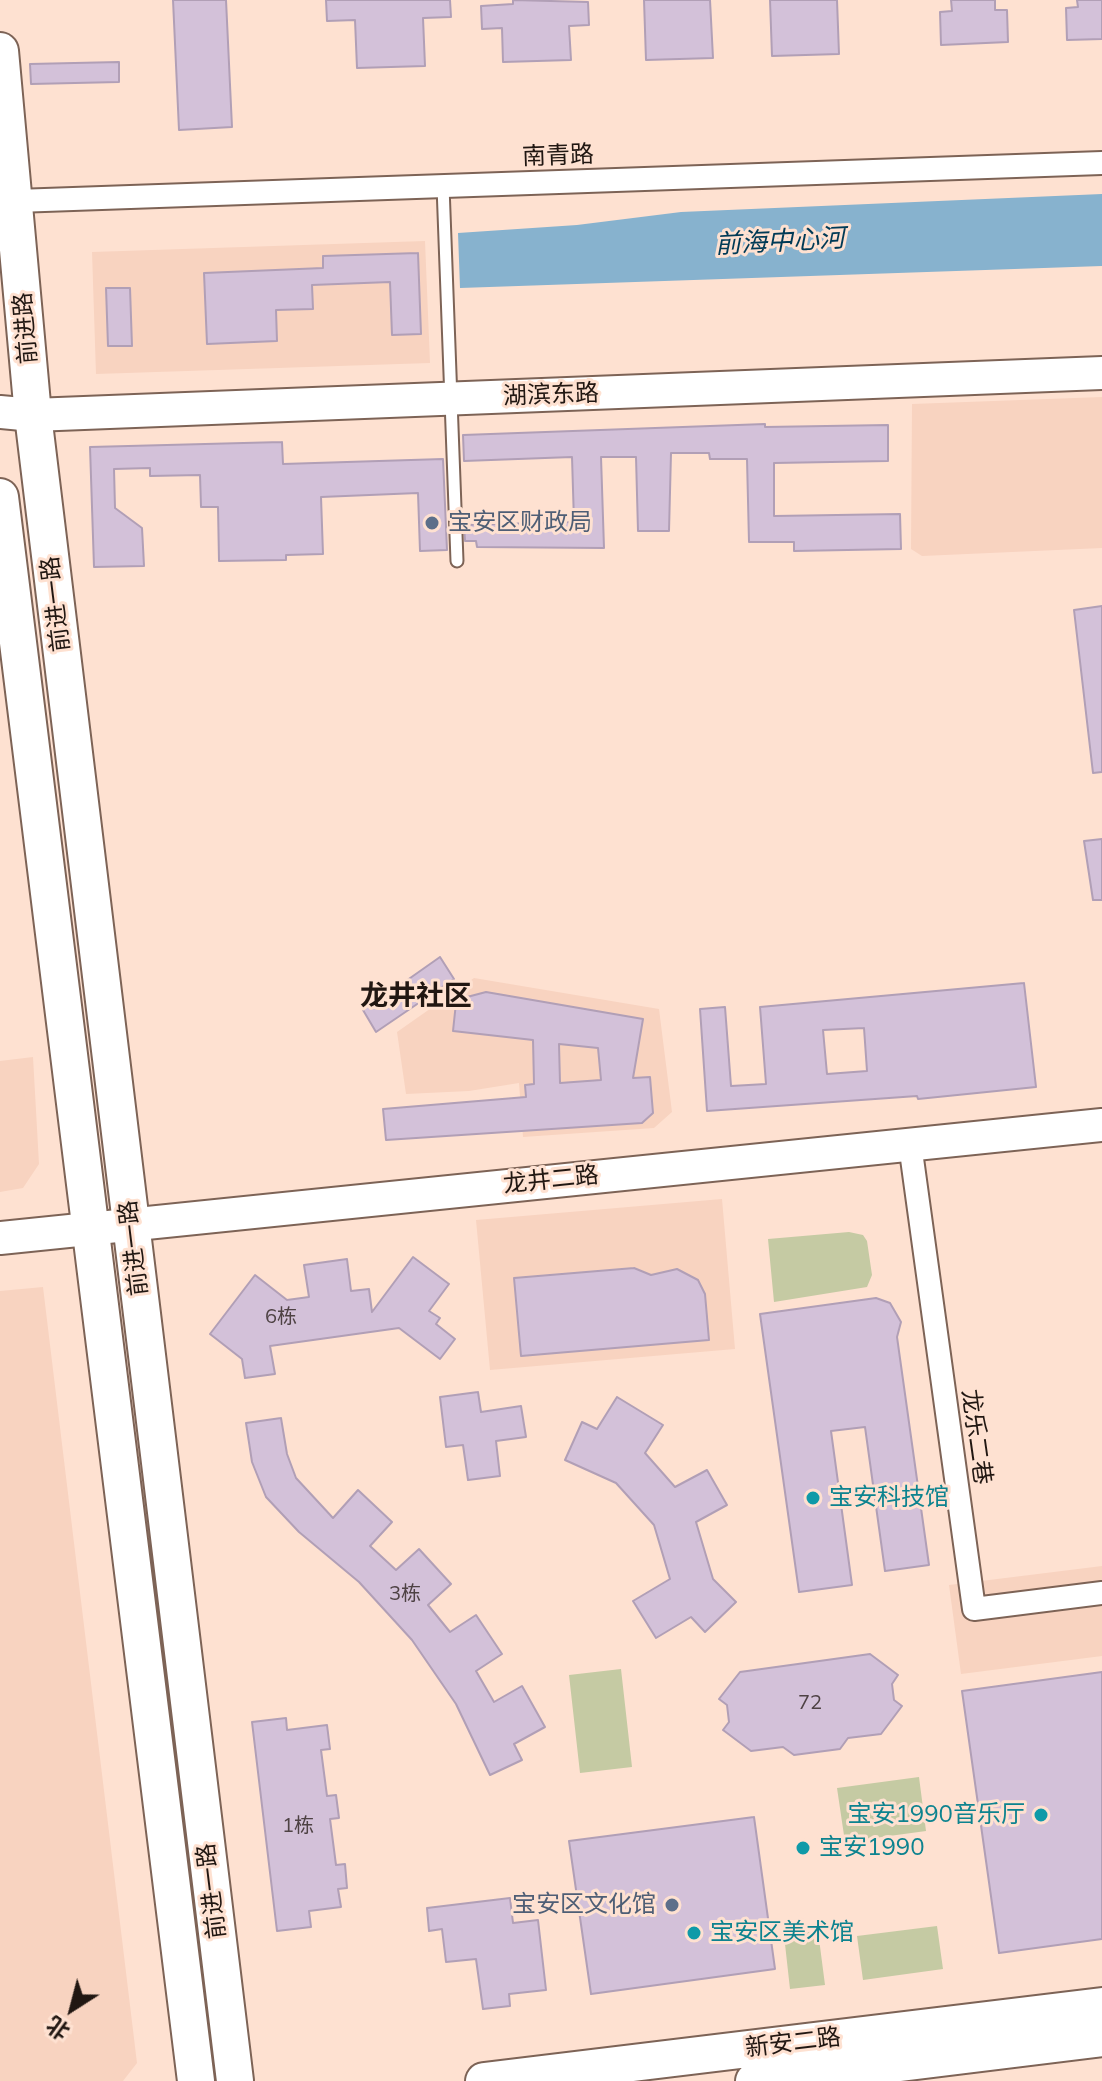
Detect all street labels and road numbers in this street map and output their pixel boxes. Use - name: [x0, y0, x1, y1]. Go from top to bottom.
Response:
- street label: 南青路: [522, 140, 594, 172]
- street label: 前进路: [9, 291, 43, 365]
- street label: 湖滨东路: [503, 379, 599, 411]
- street label: 前进一路: [36, 555, 76, 653]
- street label: 龙井二路: [502, 1161, 600, 1199]
- street label: 前进一路: [114, 1199, 154, 1297]
- street label: 龙乐二巷: [955, 1387, 997, 1487]
- street label: 前进一路: [192, 1842, 232, 1940]
- street label: 新安二路: [744, 2023, 842, 2063]

